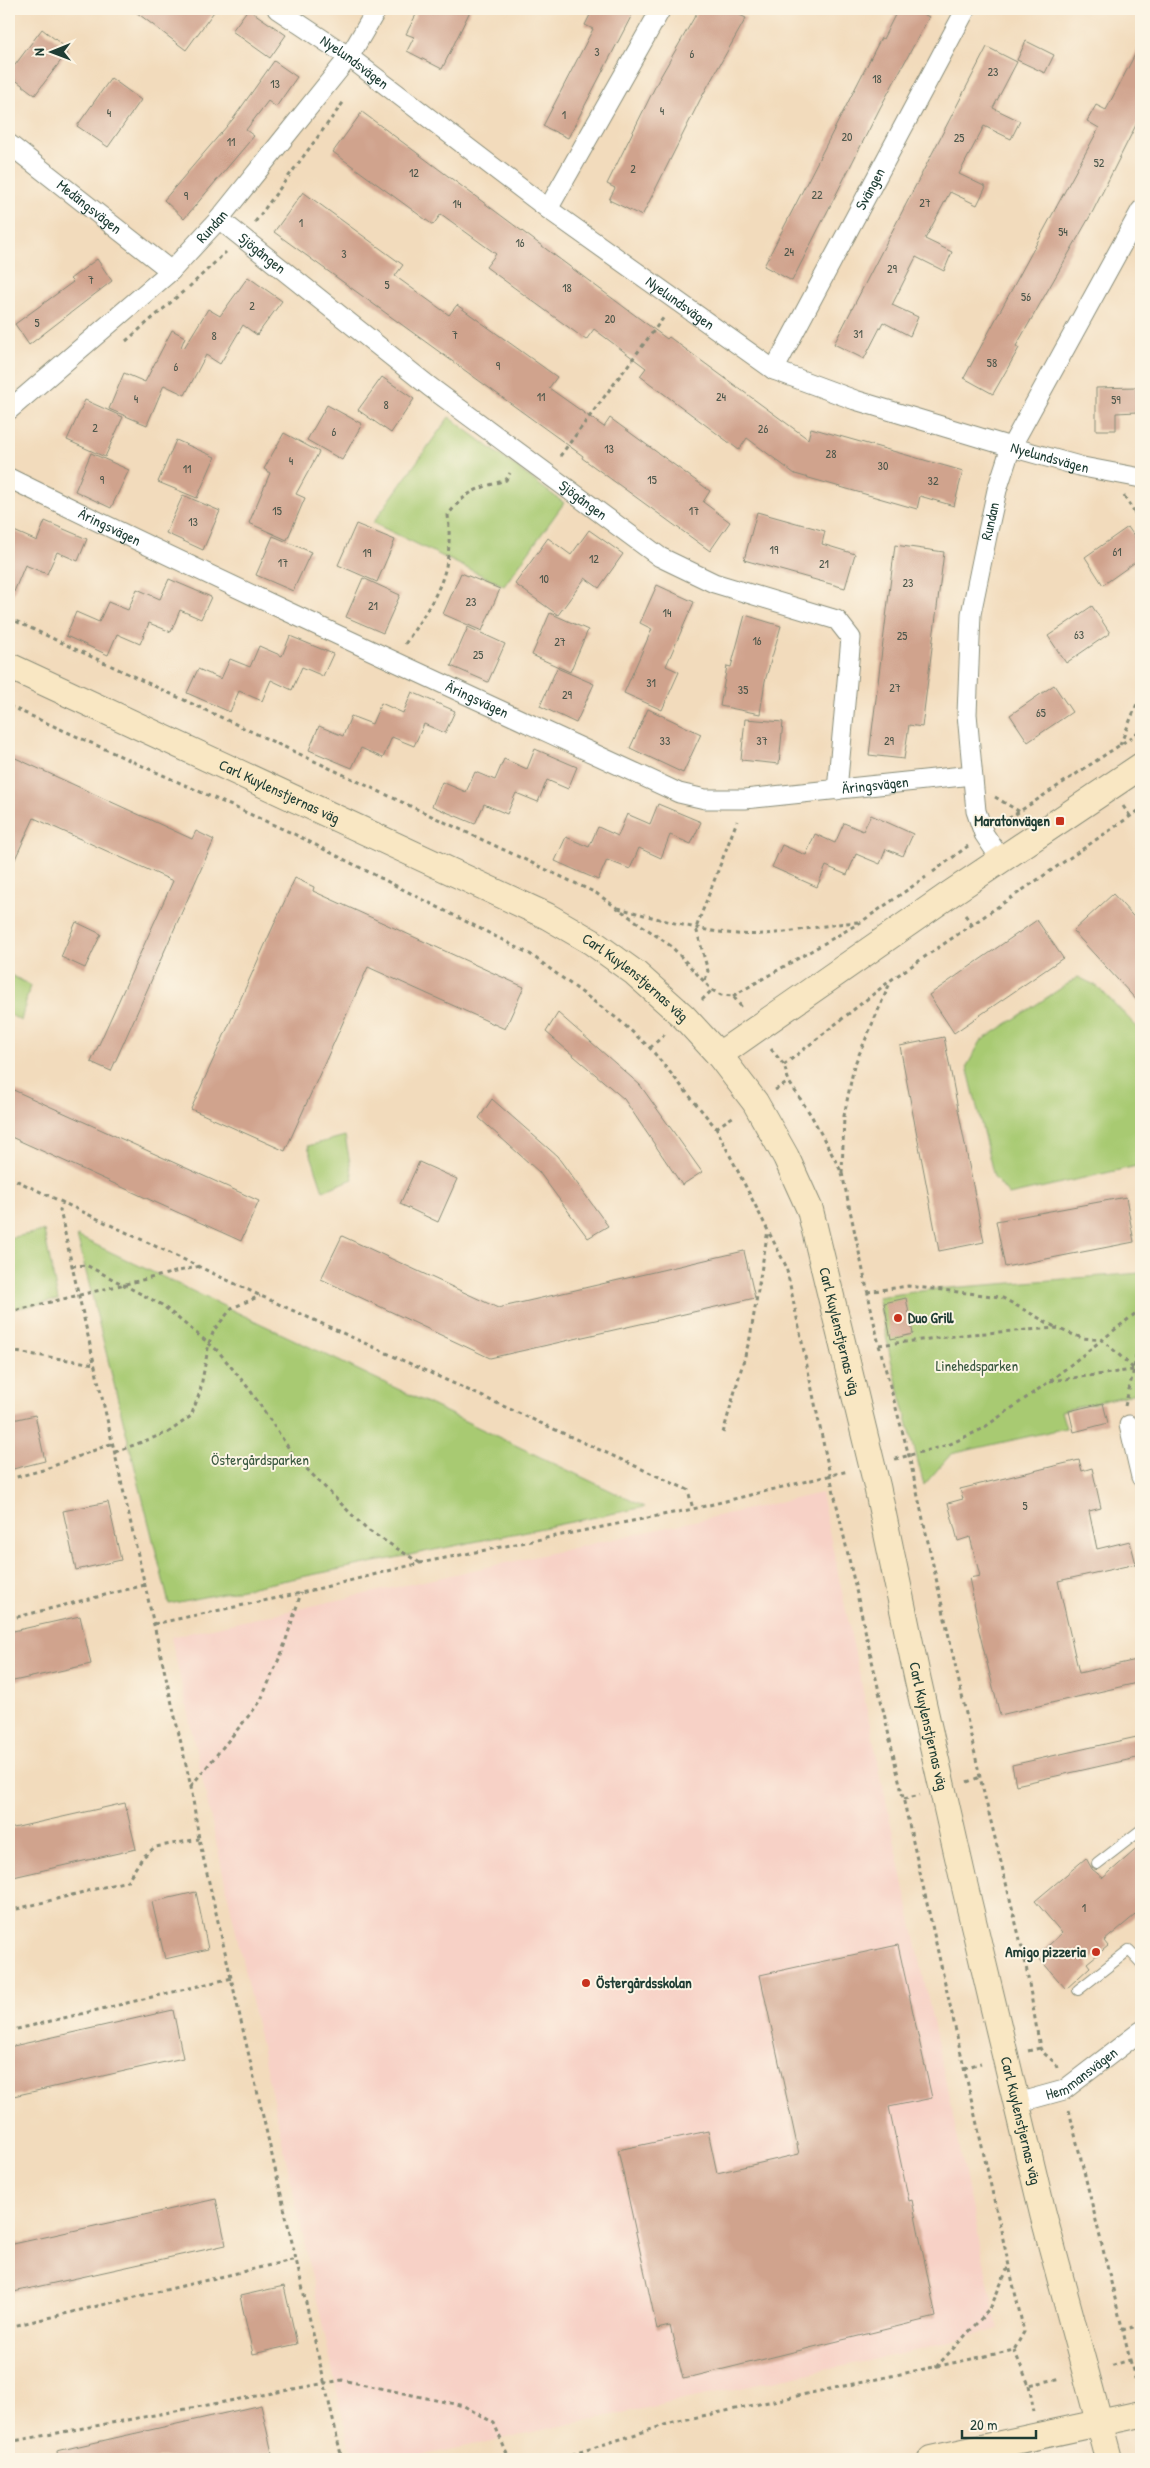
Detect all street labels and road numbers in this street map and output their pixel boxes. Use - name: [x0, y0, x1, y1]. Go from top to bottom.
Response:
- street label: Nyelundsvägen: [316, 30, 394, 94]
- street label: Svängen: [850, 164, 890, 214]
- street label: Medängsvägen: [53, 174, 127, 239]
- street label: Rundan: [191, 205, 232, 247]
- street label: Sjögången: [234, 227, 291, 278]
- street label: Nyelundsvägen: [642, 271, 719, 335]
- street label: Nyelundsvägen: [1009, 436, 1091, 478]
- street label: Sjögången: [555, 475, 612, 525]
- street label: Rundan: [975, 500, 1004, 542]
- street label: Äringsvägen: [75, 503, 145, 551]
- street label: Äringsvägen: [442, 676, 512, 723]
- street label: Carl Kuylenstjernas väg: [216, 754, 344, 828]
- street label: Äringsvägen: [841, 771, 910, 799]
- street label: Carl Kuylenstjernas väg: [579, 928, 693, 1026]
- street label: Carl Kuylenstjernas väg: [814, 1265, 866, 1398]
- street label: Carl Kuylenstjernas väg: [904, 1660, 954, 1793]
- street label: Hemmansvägen: [1043, 2042, 1122, 2105]
- street label: Carl Kuylenstjernas väg: [996, 2054, 1047, 2187]

